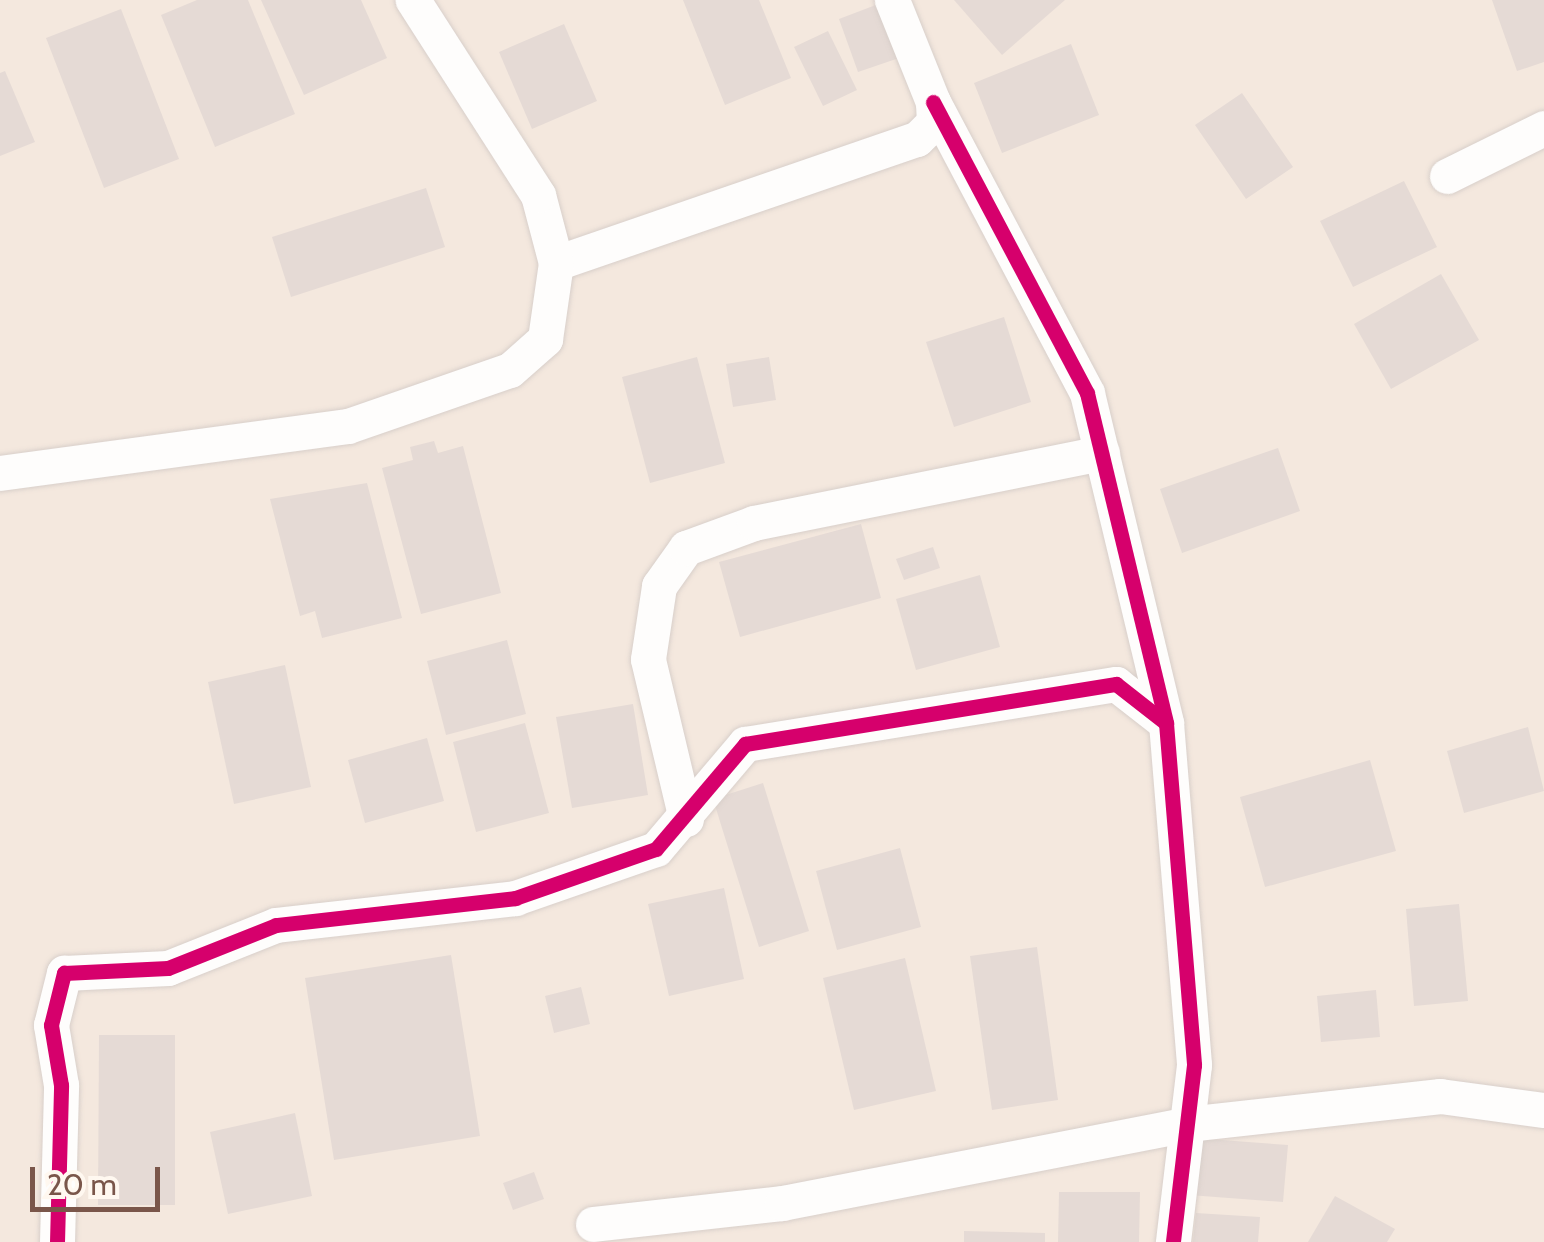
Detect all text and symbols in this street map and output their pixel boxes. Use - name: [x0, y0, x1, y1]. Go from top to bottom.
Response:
- scale bar: [35, 1147, 165, 1209]
- text: 20 m: [47, 1166, 117, 1203]

